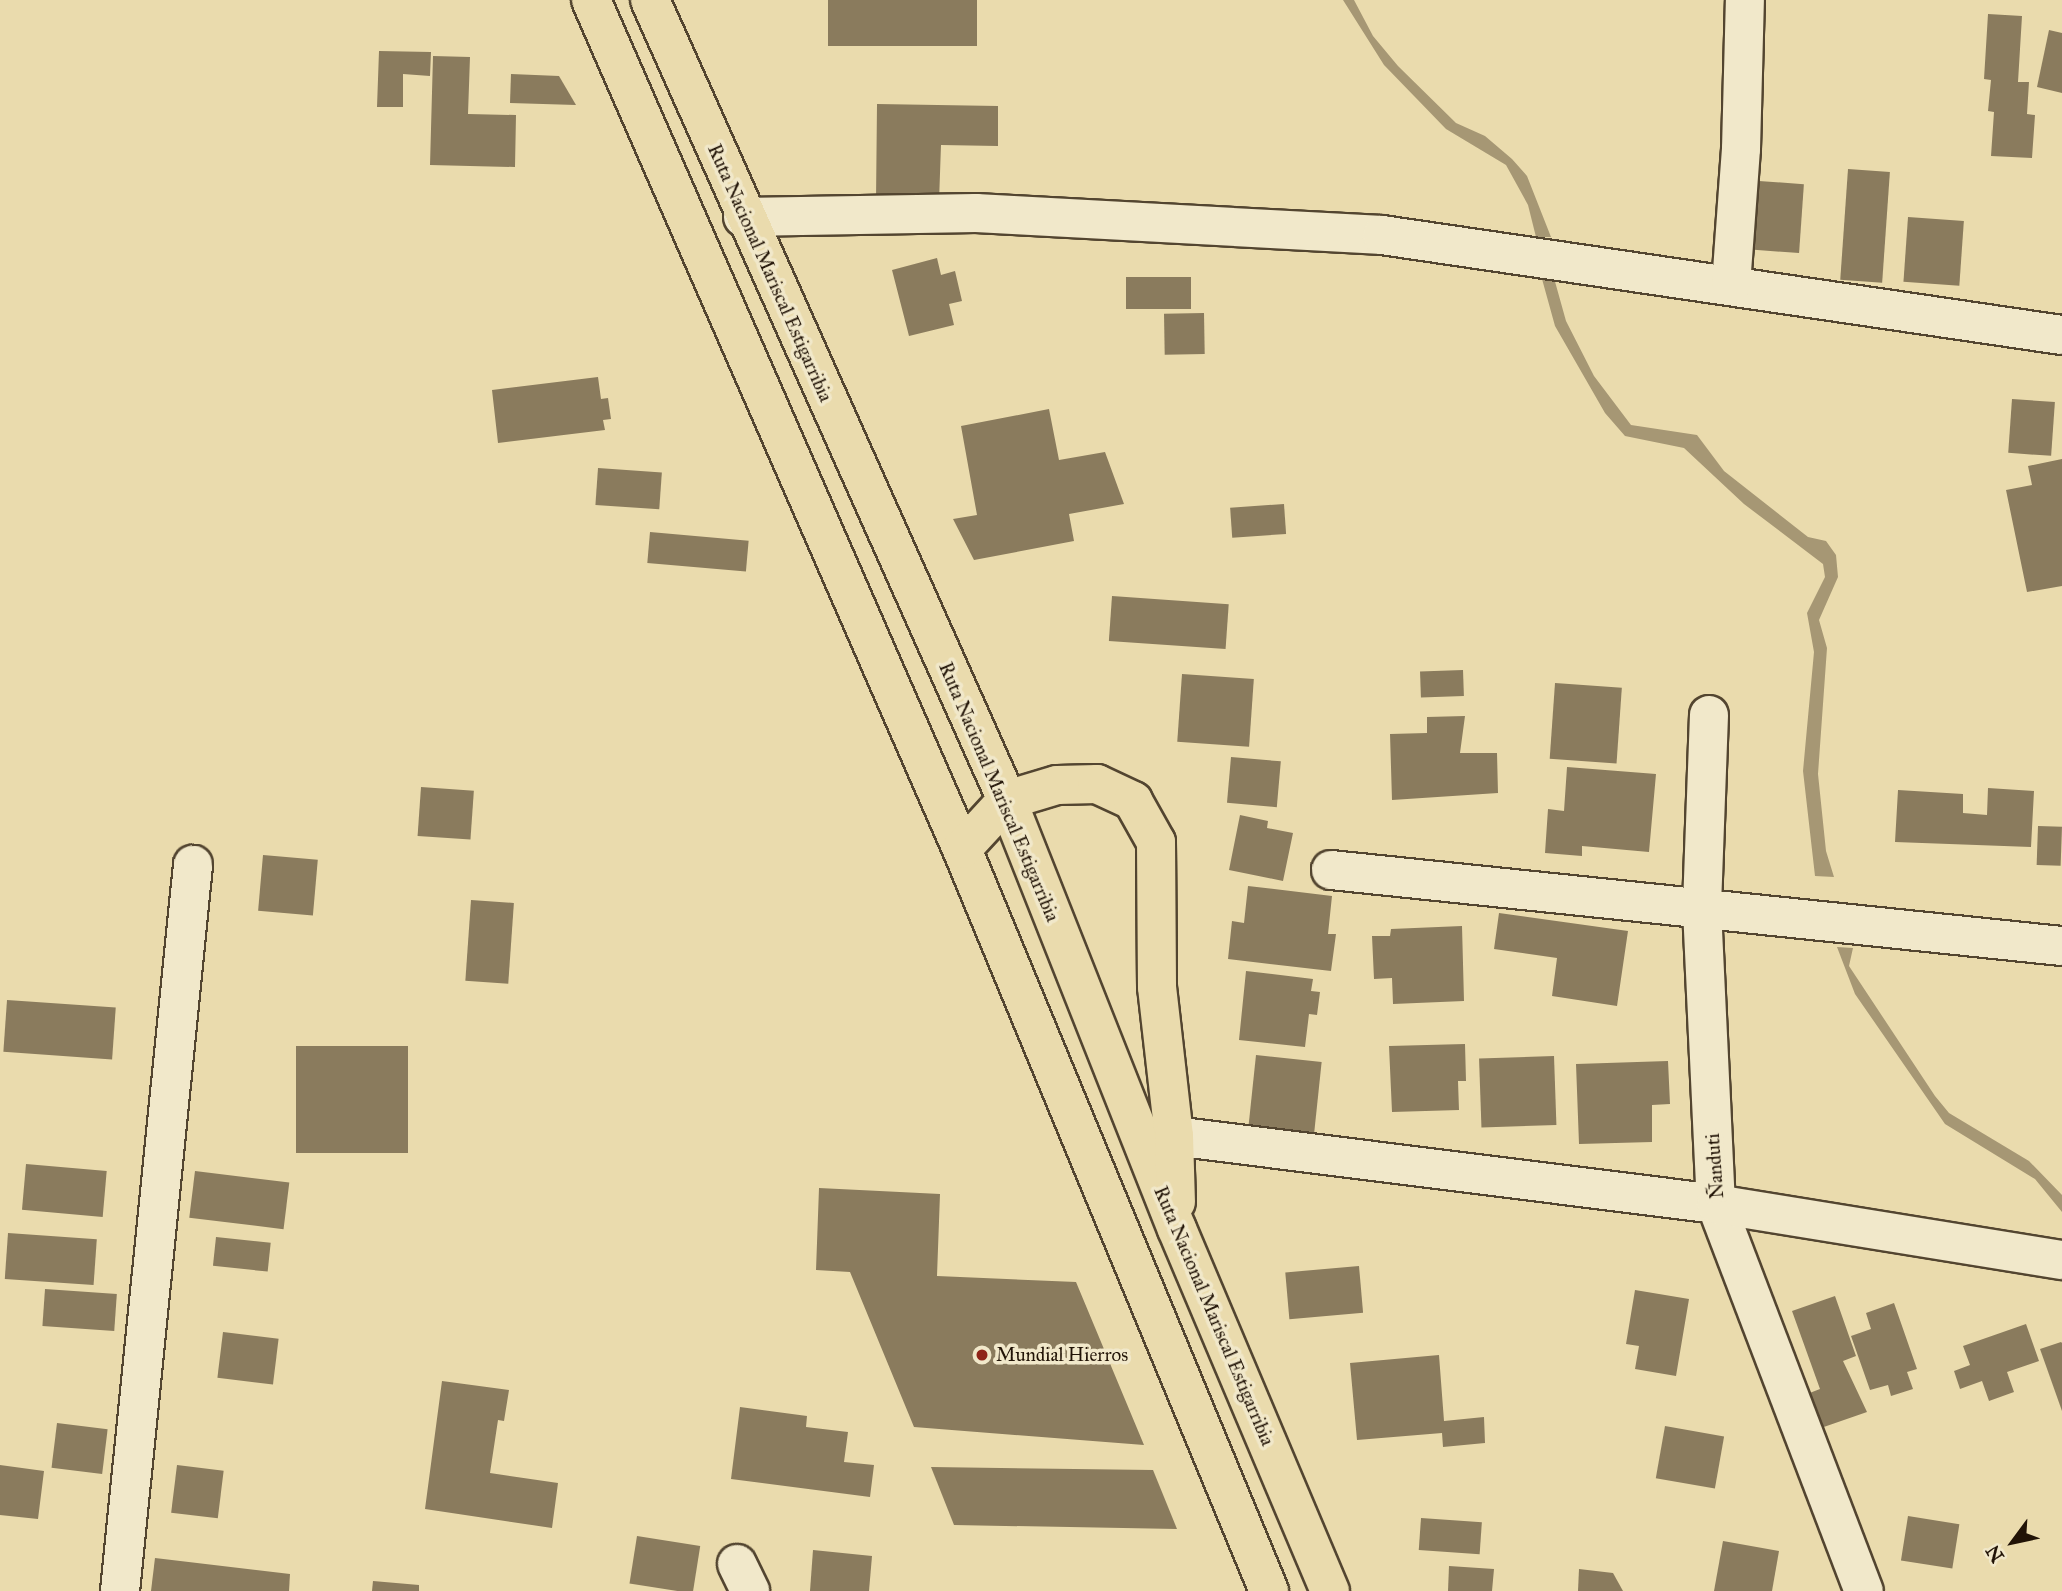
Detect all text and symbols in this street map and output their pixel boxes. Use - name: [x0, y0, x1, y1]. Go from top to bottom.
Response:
- street label: Ruta Nacional Mariscal Estigarribia: [703, 141, 837, 405]
- street label: Ruta Nacional Mariscal Estigarribia: [934, 659, 1064, 925]
- street label: Ñanduti: [1701, 1132, 1729, 1200]
- street label: Ruta Nacional Mariscal Estigarribia: [1149, 1183, 1279, 1449]
- place label: Mundial Hierros: [996, 1344, 1128, 1366]
- marker: Mundial Hierros: [974, 1347, 990, 1363]
- north arrow: [1978, 1507, 2048, 1577]
- text: N: [1981, 1541, 2009, 1567]

